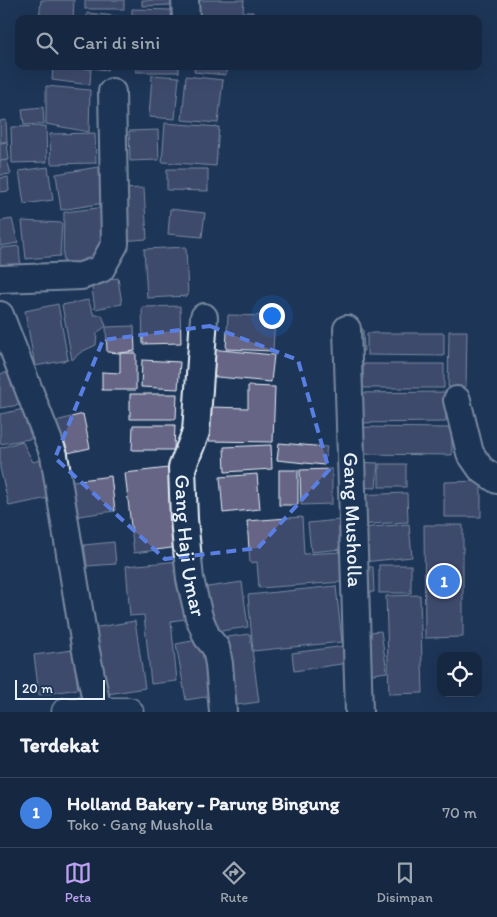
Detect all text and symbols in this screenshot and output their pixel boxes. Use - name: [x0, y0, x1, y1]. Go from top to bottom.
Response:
- search box: [15, 15, 482, 70]
- icon: search: [33, 29, 61, 57]
- text: Cari di sini: [73, 31, 160, 54]
- your location: [259, 303, 285, 329]
- street label: Gang Musholla: [339, 452, 368, 588]
- street label: Gang Haji Umar: [170, 474, 212, 619]
- pin: 1: [428, 562, 460, 600]
- map controls: [437, 652, 482, 697]
- button: locate: [437, 652, 482, 697]
- scale bar: [15, 677, 105, 700]
- text: 20 m: [22, 680, 53, 697]
- text: Terdekat: [20, 732, 99, 757]
- text: Holland Bakery - Parung Bingung: [67, 792, 339, 815]
- text: 1: [32, 803, 40, 822]
- text: 70 m: [442, 803, 477, 822]
- text: Toko · Gang Musholla: [67, 815, 213, 834]
- tab: Peta: [64, 859, 92, 906]
- tab: Rute: [220, 859, 248, 906]
- tab: Disimpan: [376, 859, 433, 906]

